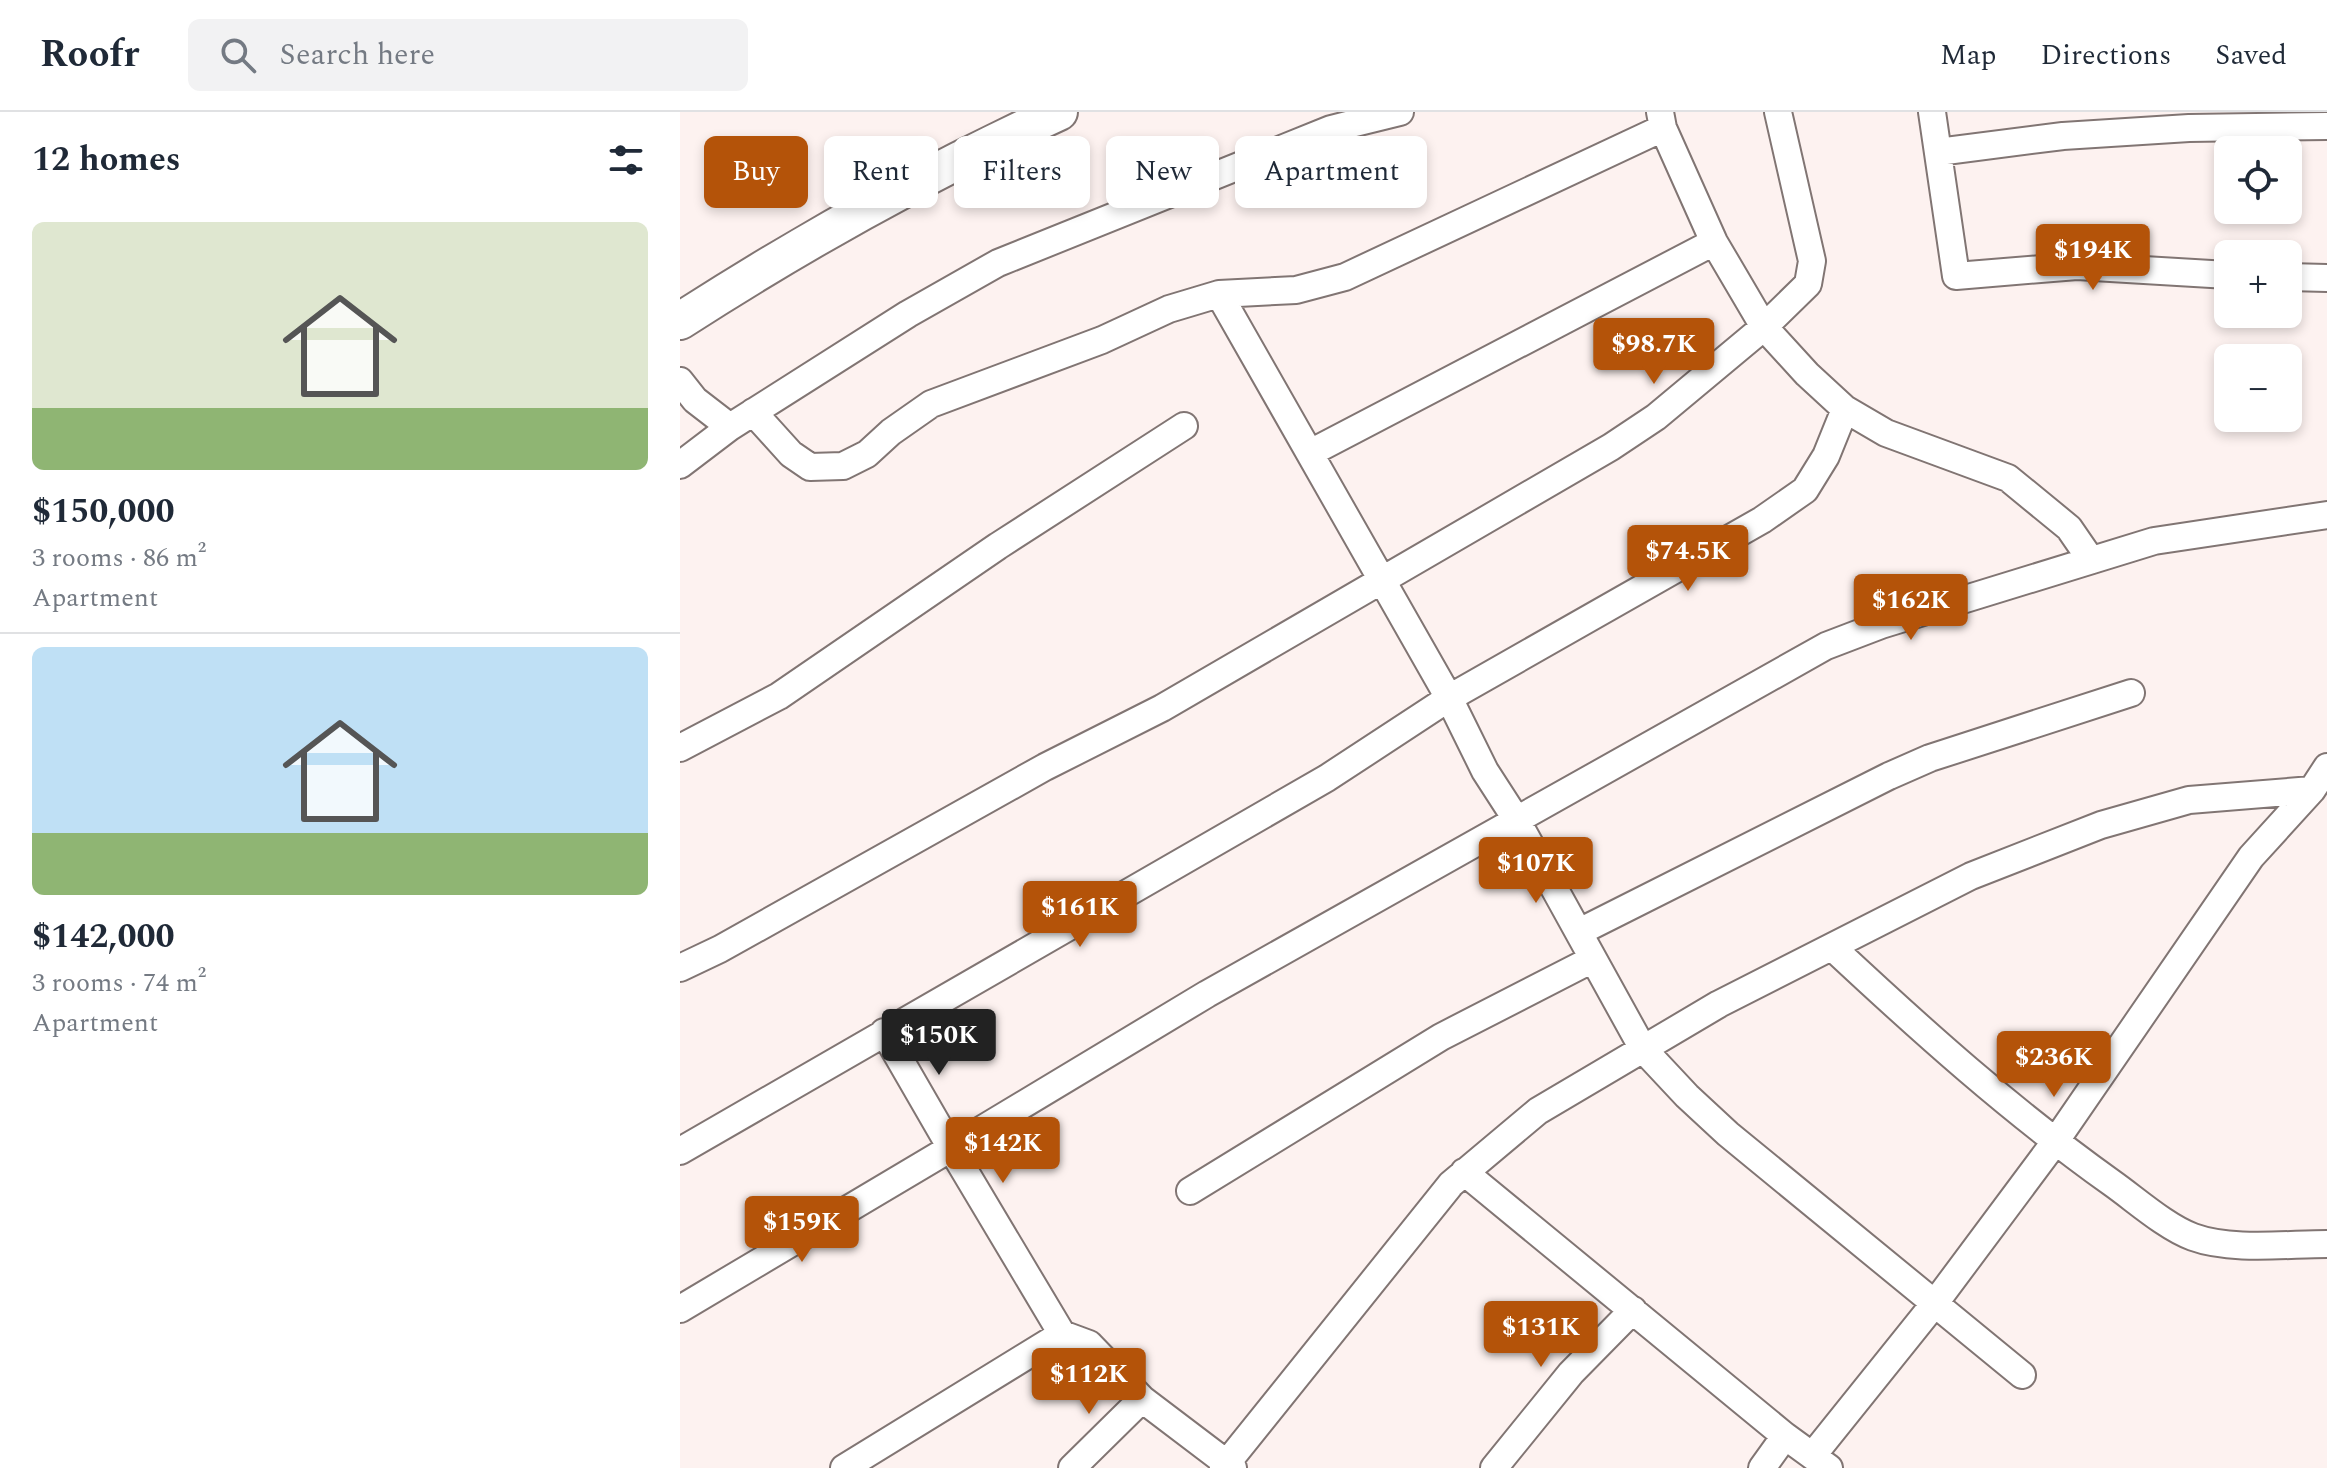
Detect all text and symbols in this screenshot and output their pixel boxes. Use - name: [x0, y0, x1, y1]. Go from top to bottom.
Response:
- search box: [188, 19, 748, 91]
- text: Roofr: [40, 26, 140, 84]
- text: Search here: [280, 32, 435, 78]
- icon: search: [216, 33, 260, 77]
- text: Map: [1940, 34, 1997, 77]
- text: Directions: [2041, 34, 2171, 77]
- text: Saved: [2215, 34, 2287, 77]
- text: 12 homes: [32, 134, 181, 186]
- chip: Buy: [704, 136, 808, 208]
- chip: Rent: [824, 136, 938, 208]
- chip: Filters: [954, 136, 1090, 208]
- chip: New: [1106, 136, 1219, 208]
- chip: Apartment: [1235, 136, 1427, 208]
- map controls: [2214, 136, 2302, 432]
- button: locate: [2214, 136, 2302, 224]
- icon: filters: [604, 138, 648, 182]
- pin: $194K: [2037, 224, 2149, 292]
- text: $194K: [2054, 230, 2132, 270]
- button: +: [2214, 240, 2302, 328]
- icon: home: [268, 274, 412, 418]
- pin: $98.7K: [1589, 318, 1719, 386]
- text: $98.7K: [1611, 324, 1697, 364]
- button: −: [2214, 344, 2302, 432]
- text: $150,000: [32, 486, 175, 538]
- pin: $74.5K: [1623, 525, 1753, 593]
- text: $74.5K: [1645, 531, 1731, 571]
- text: 3 rooms · 86 m²: [32, 538, 206, 578]
- pin: $162K: [1855, 574, 1967, 642]
- text: Apartment: [32, 578, 158, 618]
- text: $162K: [1872, 580, 1950, 620]
- icon: home: [268, 699, 412, 843]
- pin: $107K: [1480, 837, 1592, 905]
- text: $107K: [1497, 843, 1575, 883]
- pin: $161K: [1024, 881, 1136, 949]
- text: $161K: [1041, 887, 1119, 927]
- text: $142,000: [32, 911, 175, 963]
- text: 3 rooms · 74 m²: [32, 963, 206, 1003]
- text: Apartment: [32, 1003, 158, 1043]
- pin: $150K: [883, 1009, 995, 1077]
- text: $150K: [900, 1015, 978, 1055]
- pin: $236K: [1998, 1031, 2110, 1099]
- text: $236K: [2015, 1037, 2093, 1077]
- pin: $142K: [947, 1117, 1059, 1185]
- text: $142K: [964, 1123, 1042, 1163]
- pin: $159K: [746, 1196, 858, 1264]
- text: $159K: [763, 1202, 841, 1242]
- pin: $131K: [1485, 1301, 1597, 1369]
- text: $131K: [1502, 1307, 1580, 1347]
- pin: $112K: [1033, 1348, 1145, 1416]
- text: $112K: [1050, 1354, 1128, 1394]

